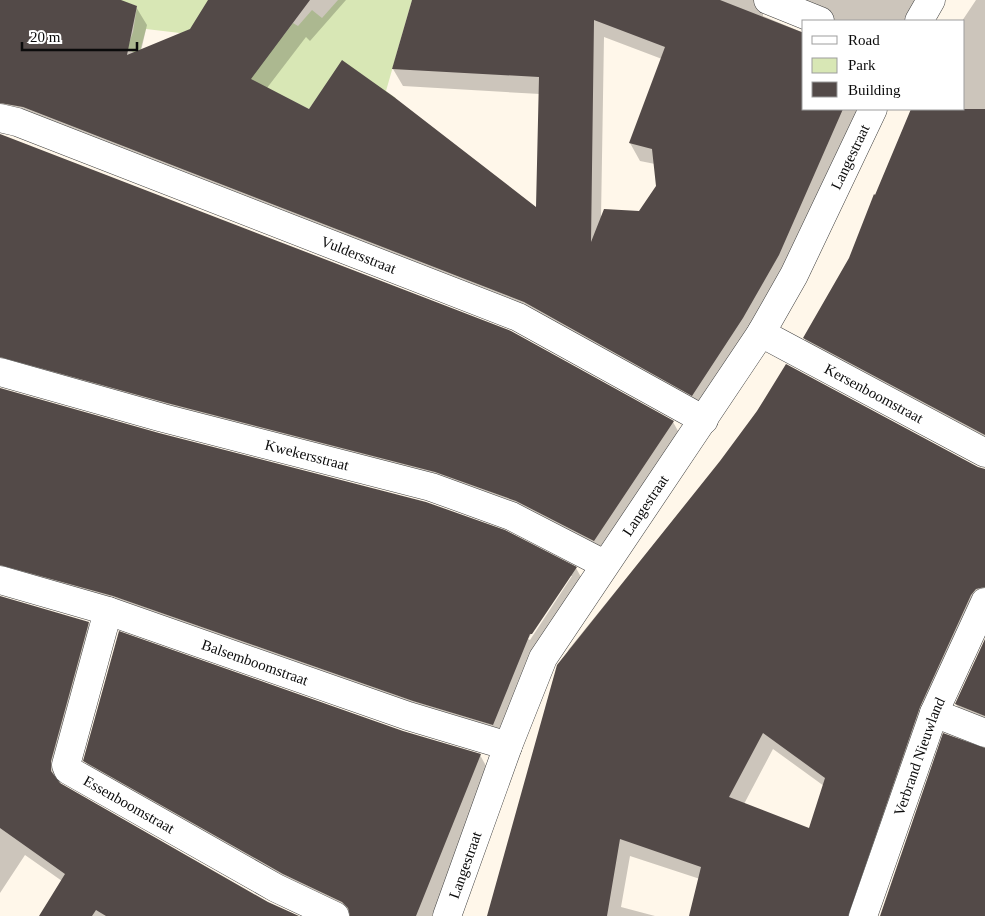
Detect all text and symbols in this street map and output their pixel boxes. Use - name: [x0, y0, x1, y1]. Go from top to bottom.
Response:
- scale bar: [22, 20, 138, 52]
- legend: [802, 20, 965, 110]
- text: 20 m: [30, 29, 61, 45]
- text: Road: [848, 32, 880, 48]
- text: Park: [848, 57, 876, 73]
- text: Building: [848, 82, 901, 98]
- street label: Langestraat: [828, 121, 873, 192]
- street label: Vuldersstraat: [319, 233, 399, 277]
- street label: Kersenboomstraat: [822, 361, 926, 427]
- street label: Kwekersstraat: [263, 437, 351, 474]
- street label: Langestraat: [619, 471, 672, 539]
- street label: Balsemboomstraat: [200, 636, 311, 689]
- street label: Verbrand Nieuwland: [891, 694, 948, 818]
- street label: Essenboomstraat: [81, 772, 178, 837]
- street label: Langestraat: [446, 829, 485, 901]

